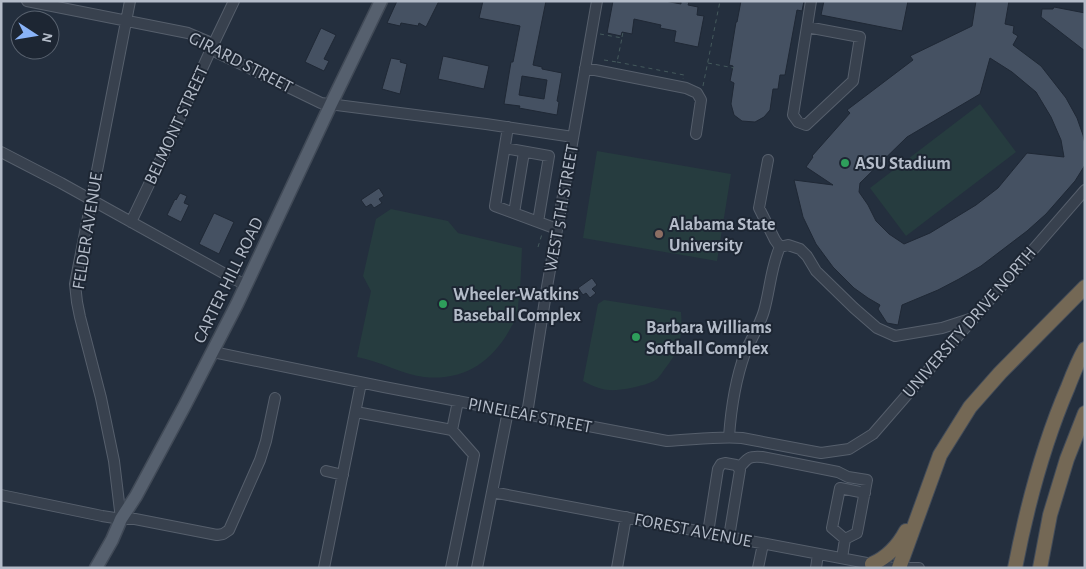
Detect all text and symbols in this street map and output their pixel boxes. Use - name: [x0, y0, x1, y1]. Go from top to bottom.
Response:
- north arrow: [10, 10, 60, 60]
- street label: GIRARD STREET: [186, 29, 295, 97]
- text: N: [39, 31, 55, 44]
- street label: BELMONT STREET: [142, 63, 212, 187]
- street label: WEST 5TH STREET: [542, 143, 582, 274]
- place label: ASU Stadium: [855, 155, 951, 173]
- marker: ASU Stadium: [839, 157, 851, 169]
- street label: FELDER AVENUE: [70, 171, 106, 291]
- street label: CARTER HILL ROAD: [191, 215, 267, 346]
- place label: Alabama State University: [669, 216, 775, 255]
- marker: Alabama State University: [653, 228, 665, 240]
- street label: UNIVERSITY DRIVE NORTH: [900, 244, 1040, 401]
- place label: Wheeler-Watkins Baseball Complex: [453, 286, 582, 325]
- marker: Wheeler-Watkins Baseball Complex: [437, 298, 449, 310]
- place label: Barbara Williams Softball Complex: [646, 319, 772, 358]
- marker: Barbara Williams Softball Complex: [630, 331, 642, 343]
- street label: PINELEAF STREET: [466, 395, 593, 437]
- street label: FOREST AVENUE: [633, 511, 753, 551]

